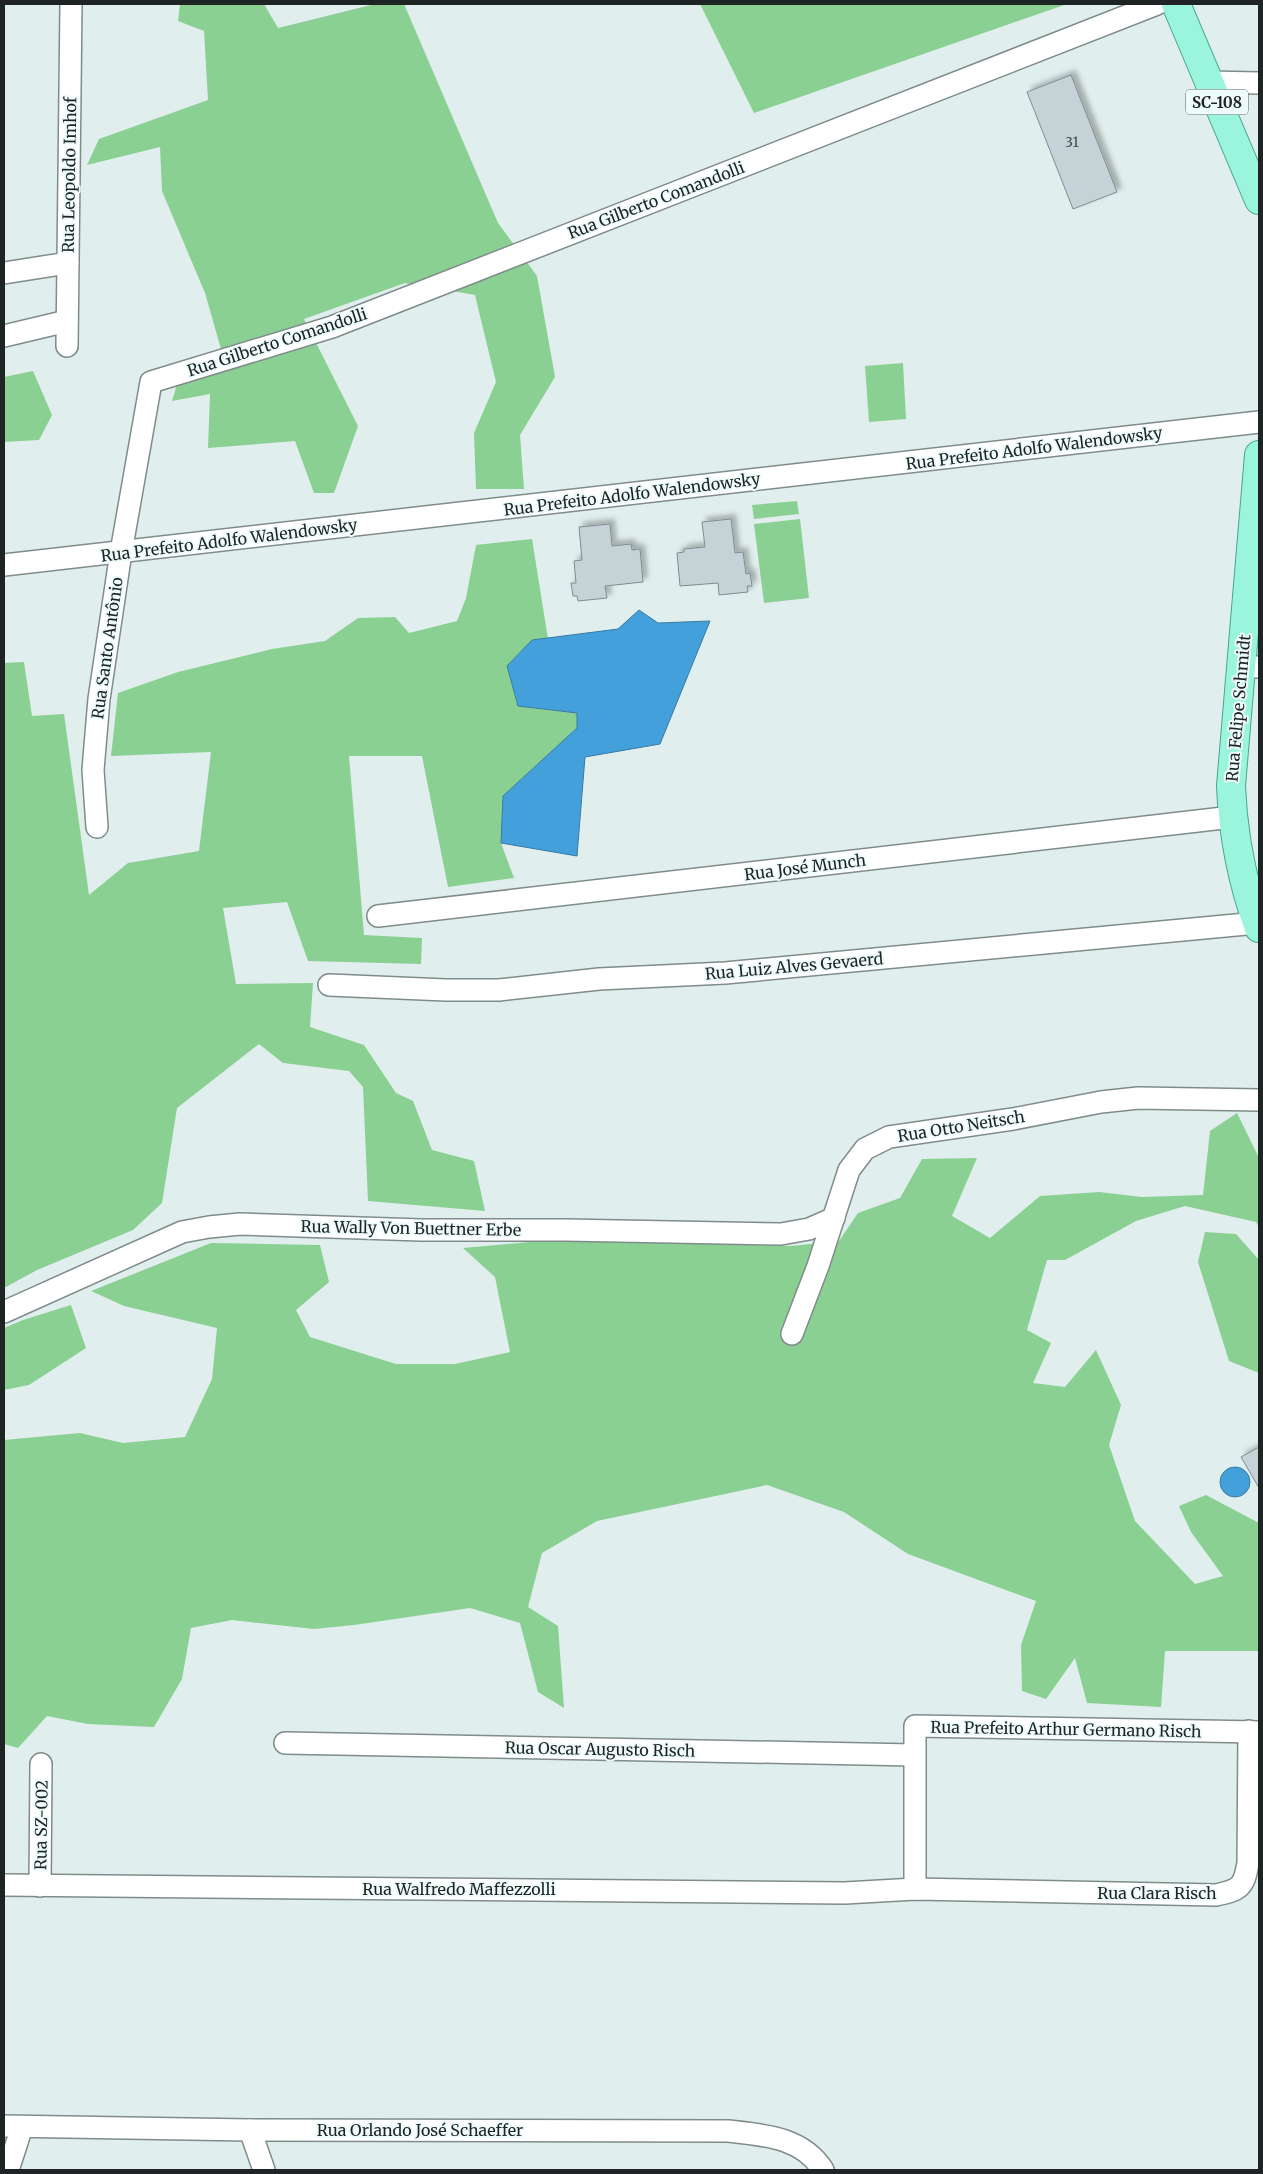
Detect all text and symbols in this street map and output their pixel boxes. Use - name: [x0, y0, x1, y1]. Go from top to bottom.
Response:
- road number: SC-108: [1186, 90, 1248, 114]
- street label: Rua Leopoldo Imhof: [58, 96, 80, 253]
- house number: 31: [1065, 133, 1079, 151]
- street label: Rua Gilberto Comandolli: [565, 157, 747, 243]
- street label: Rua Gilberto Comandolli: [184, 303, 370, 381]
- street label: Rua Prefeito Adolfo Walendowsky: [904, 422, 1164, 474]
- street label: Rua Prefeito Adolfo Walendowsky: [502, 468, 762, 520]
- street label: Rua Prefeito Adolfo Walendowsky: [99, 514, 359, 566]
- street label: Rua Santo Antônio: [87, 576, 127, 720]
- street label: Rua Felipe Schmidt: [1222, 633, 1254, 783]
- street label: Rua José Munch: [743, 850, 867, 884]
- street label: Rua Luiz Alves Gevaerd: [704, 948, 884, 984]
- street label: Rua Otto Neitsch: [896, 1106, 1026, 1146]
- street label: Rua Wally Von Buettner Erbe: [301, 1216, 521, 1240]
- street label: Rua Prefeito Arthur Germano Risch: [930, 1717, 1202, 1741]
- street label: Rua Oscar Augusto Risch: [505, 1737, 696, 1761]
- street label: Rua SZ-002: [30, 1780, 52, 1870]
- street label: Rua Walfredo Maffezzolli: [362, 1879, 556, 1899]
- street label: Rua Clara Risch: [1097, 1883, 1217, 1903]
- street label: Rua Orlando José Schaeffer: [317, 2120, 523, 2140]

